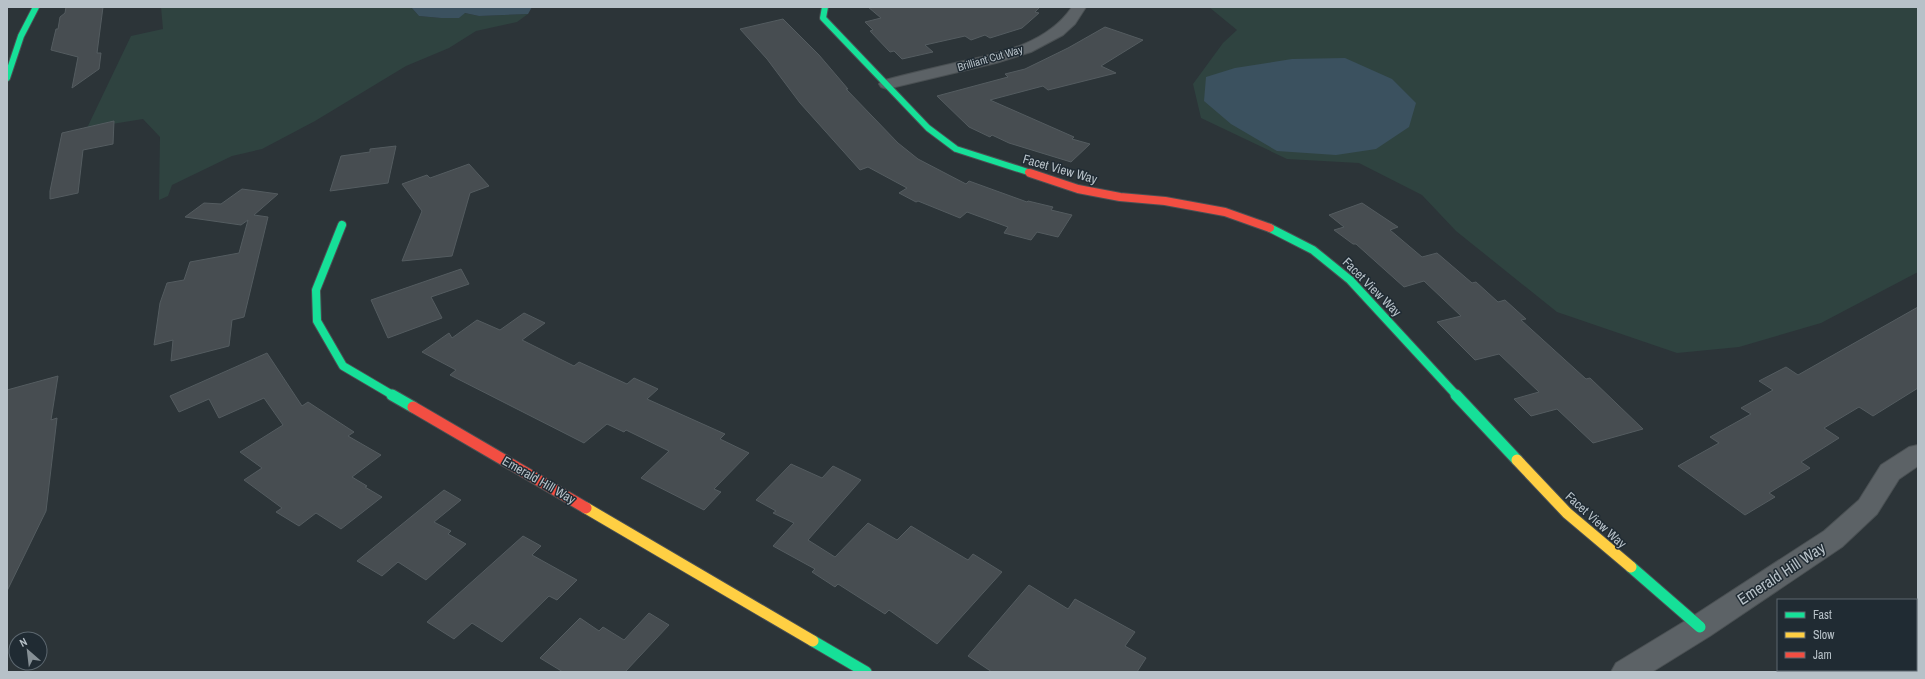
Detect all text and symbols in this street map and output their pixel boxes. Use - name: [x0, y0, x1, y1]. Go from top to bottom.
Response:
- street label: Brilliant Cut Way: [956, 42, 1025, 74]
- street label: Facet View Way: [1021, 150, 1100, 188]
- street label: Facet View Way: [1339, 254, 1406, 321]
- street label: Emerald Hill Way: [499, 452, 579, 508]
- street label: Facet View Way: [1562, 488, 1631, 552]
- street label: Emerald Hill Way: [1733, 536, 1830, 610]
- legend: [1777, 599, 1917, 671]
- text: Fast: [1813, 607, 1832, 623]
- text: Slow: [1813, 627, 1835, 643]
- north arrow: [8, 631, 48, 671]
- text: N: [17, 634, 29, 650]
- text: Jam: [1813, 647, 1832, 663]

